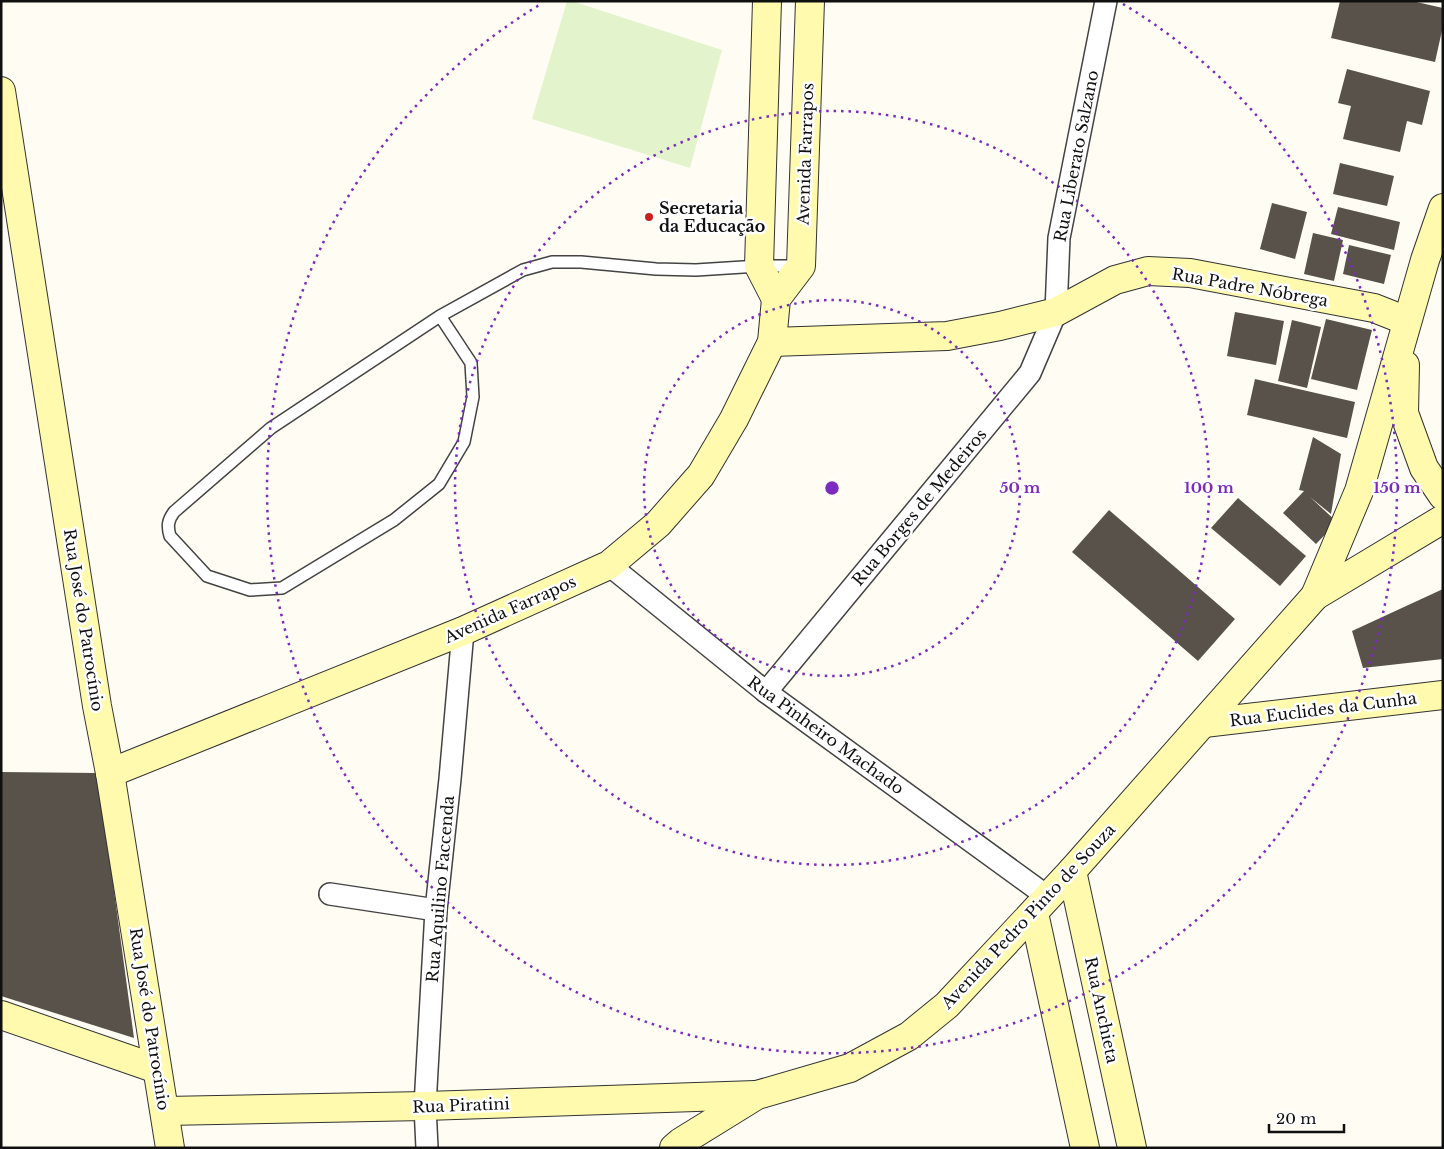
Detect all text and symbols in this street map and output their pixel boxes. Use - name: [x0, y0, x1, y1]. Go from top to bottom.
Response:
- street label: Rua Liberato Salzano: [1050, 68, 1102, 244]
- street label: Avenida Farrapos: [792, 83, 817, 226]
- place label: Secretaria da Educação: [659, 198, 765, 236]
- marker: Secretaria da Educação: [643, 211, 655, 223]
- street label: Rua Padre Nóbrega: [1170, 263, 1330, 311]
- street label: Rua Borges de Medeiros: [847, 424, 991, 590]
- text: 50 m: [1000, 478, 1041, 497]
- text: 100 m: [1184, 478, 1234, 497]
- text: 150 m: [1373, 478, 1421, 497]
- centre of rings: [823, 479, 841, 497]
- street label: Rua José do Patrocínio: [60, 527, 108, 713]
- street label: Avenida Farrapos: [440, 571, 579, 647]
- street label: Rua Pinheiro Machado: [744, 672, 908, 798]
- street label: Rua Euclides da Cunha: [1228, 688, 1418, 730]
- street label: Rua Aquilino Faccenda: [422, 795, 458, 983]
- street label: Avenida Pedro Pinto de Souza: [936, 819, 1119, 1014]
- street label: Rua José do Patrocínio: [126, 926, 174, 1112]
- street label: Rua Anchieta: [1081, 955, 1123, 1065]
- street label: Rua Piratini: [412, 1093, 511, 1117]
- scale bar: [1269, 1102, 1344, 1134]
- text: 20 m: [1276, 1109, 1316, 1128]

